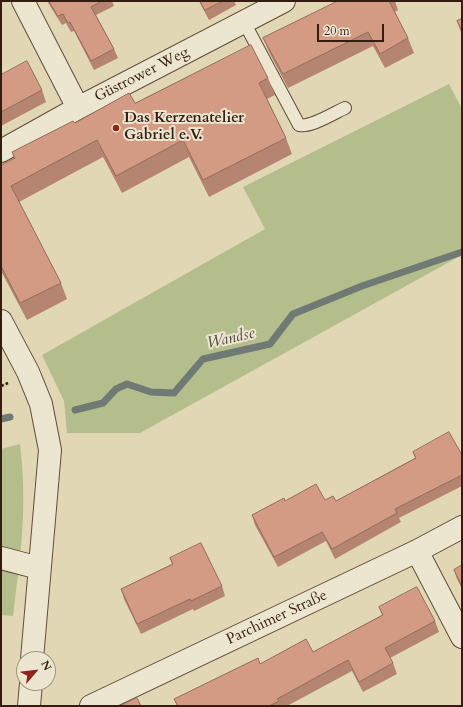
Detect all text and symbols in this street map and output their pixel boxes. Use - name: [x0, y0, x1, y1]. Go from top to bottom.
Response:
- scale bar: [319, 16, 386, 42]
- text: 20 m: [324, 23, 350, 39]
- street label: Güstrower Weg: [92, 43, 192, 107]
- place label: Das Kerzenatelier Gabriel e.V.: [124, 110, 244, 145]
- marker: Das Kerzenatelier Gabriel e.V.: [111, 123, 121, 133]
- water label: Wandse: [205, 324, 257, 354]
- street label: Parchimer Straße: [224, 587, 330, 649]
- north arrow: [16, 651, 56, 691]
- text: N: [37, 658, 55, 673]

